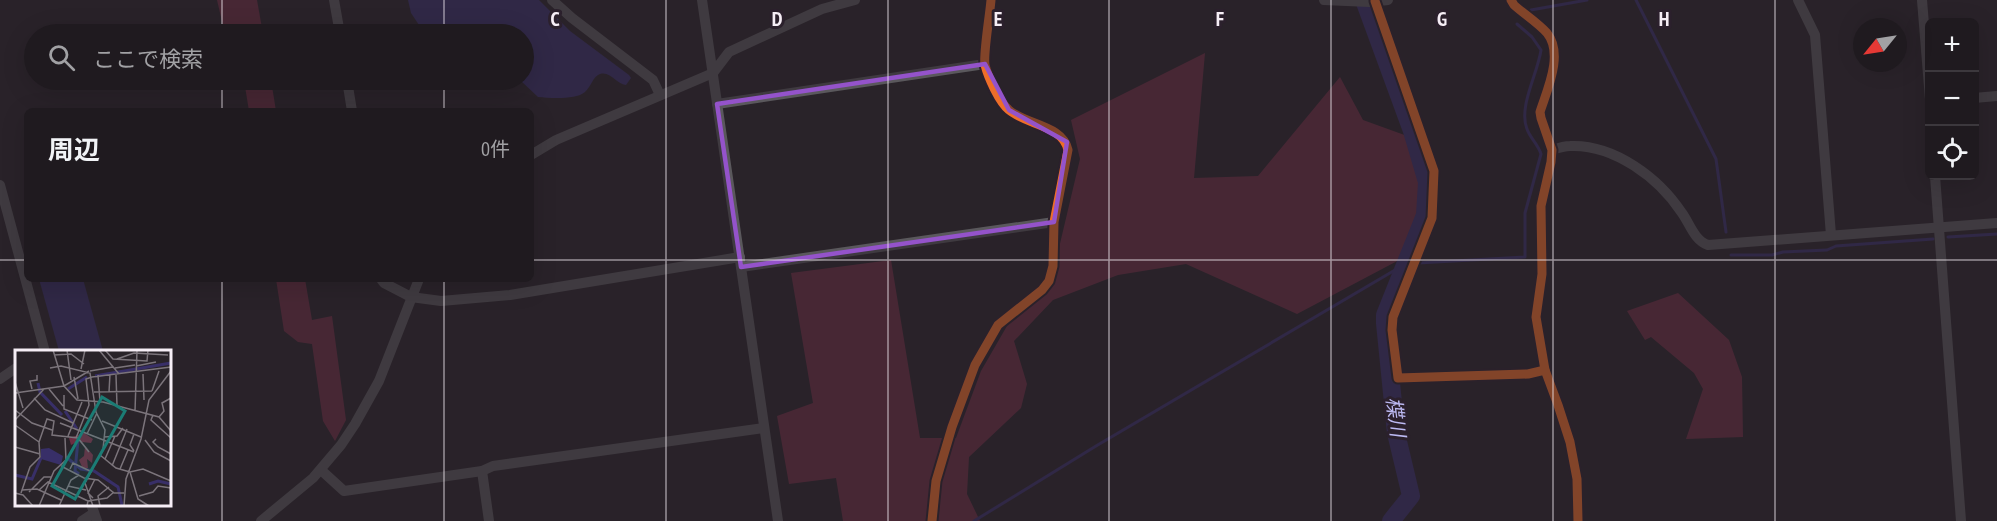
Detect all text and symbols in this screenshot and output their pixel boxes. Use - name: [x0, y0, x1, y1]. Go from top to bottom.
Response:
- text: C: [550, 6, 560, 32]
- text: D: [772, 6, 783, 32]
- text: E: [994, 6, 1002, 32]
- text: F: [1216, 6, 1224, 32]
- text: G: [1437, 6, 1447, 32]
- text: H: [1659, 6, 1669, 32]
- north arrow: [1853, 18, 1907, 72]
- map controls: [1925, 18, 1979, 180]
- button: +: [1925, 18, 1979, 72]
- search box: [24, 24, 534, 90]
- icon: search: [45, 41, 78, 74]
- text: ここで検索: [93, 45, 203, 73]
- button: −: [1925, 72, 1979, 126]
- button: locate: [1925, 126, 1979, 180]
- text: 周辺: [48, 133, 100, 166]
- text: 0件: [481, 136, 510, 162]
- inset map: [15, 350, 171, 506]
- water label: 楪川: [1381, 396, 1412, 440]

